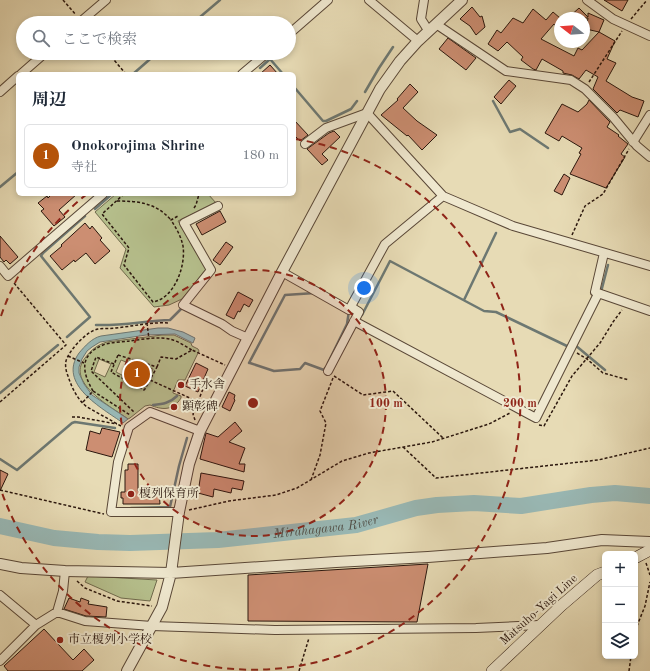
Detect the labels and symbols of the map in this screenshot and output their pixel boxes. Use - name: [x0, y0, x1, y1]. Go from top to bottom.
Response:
- north arrow: [554, 12, 590, 48]
- your location: [354, 278, 374, 298]
- pin: 1: [124, 359, 150, 389]
- place label: 手水舎: [189, 377, 225, 391]
- marker: 手水舎: [176, 380, 186, 390]
- centre of rings: [246, 396, 260, 410]
- text: 100 m: [369, 398, 403, 410]
- text: 200 m: [503, 398, 537, 410]
- place label: 顕彰碑: [182, 399, 218, 413]
- marker: 顕彰碑: [169, 402, 179, 412]
- place label: 榎列保育所: [139, 486, 199, 500]
- marker: 榎列保育所: [126, 489, 136, 499]
- water label: Mirahagawa River: [271, 512, 380, 541]
- street label: Matsuho-Yagi Line: [498, 572, 580, 648]
- place label: 市立榎列小学校: [68, 632, 152, 646]
- marker: 市立榎列小学校: [55, 635, 65, 645]

